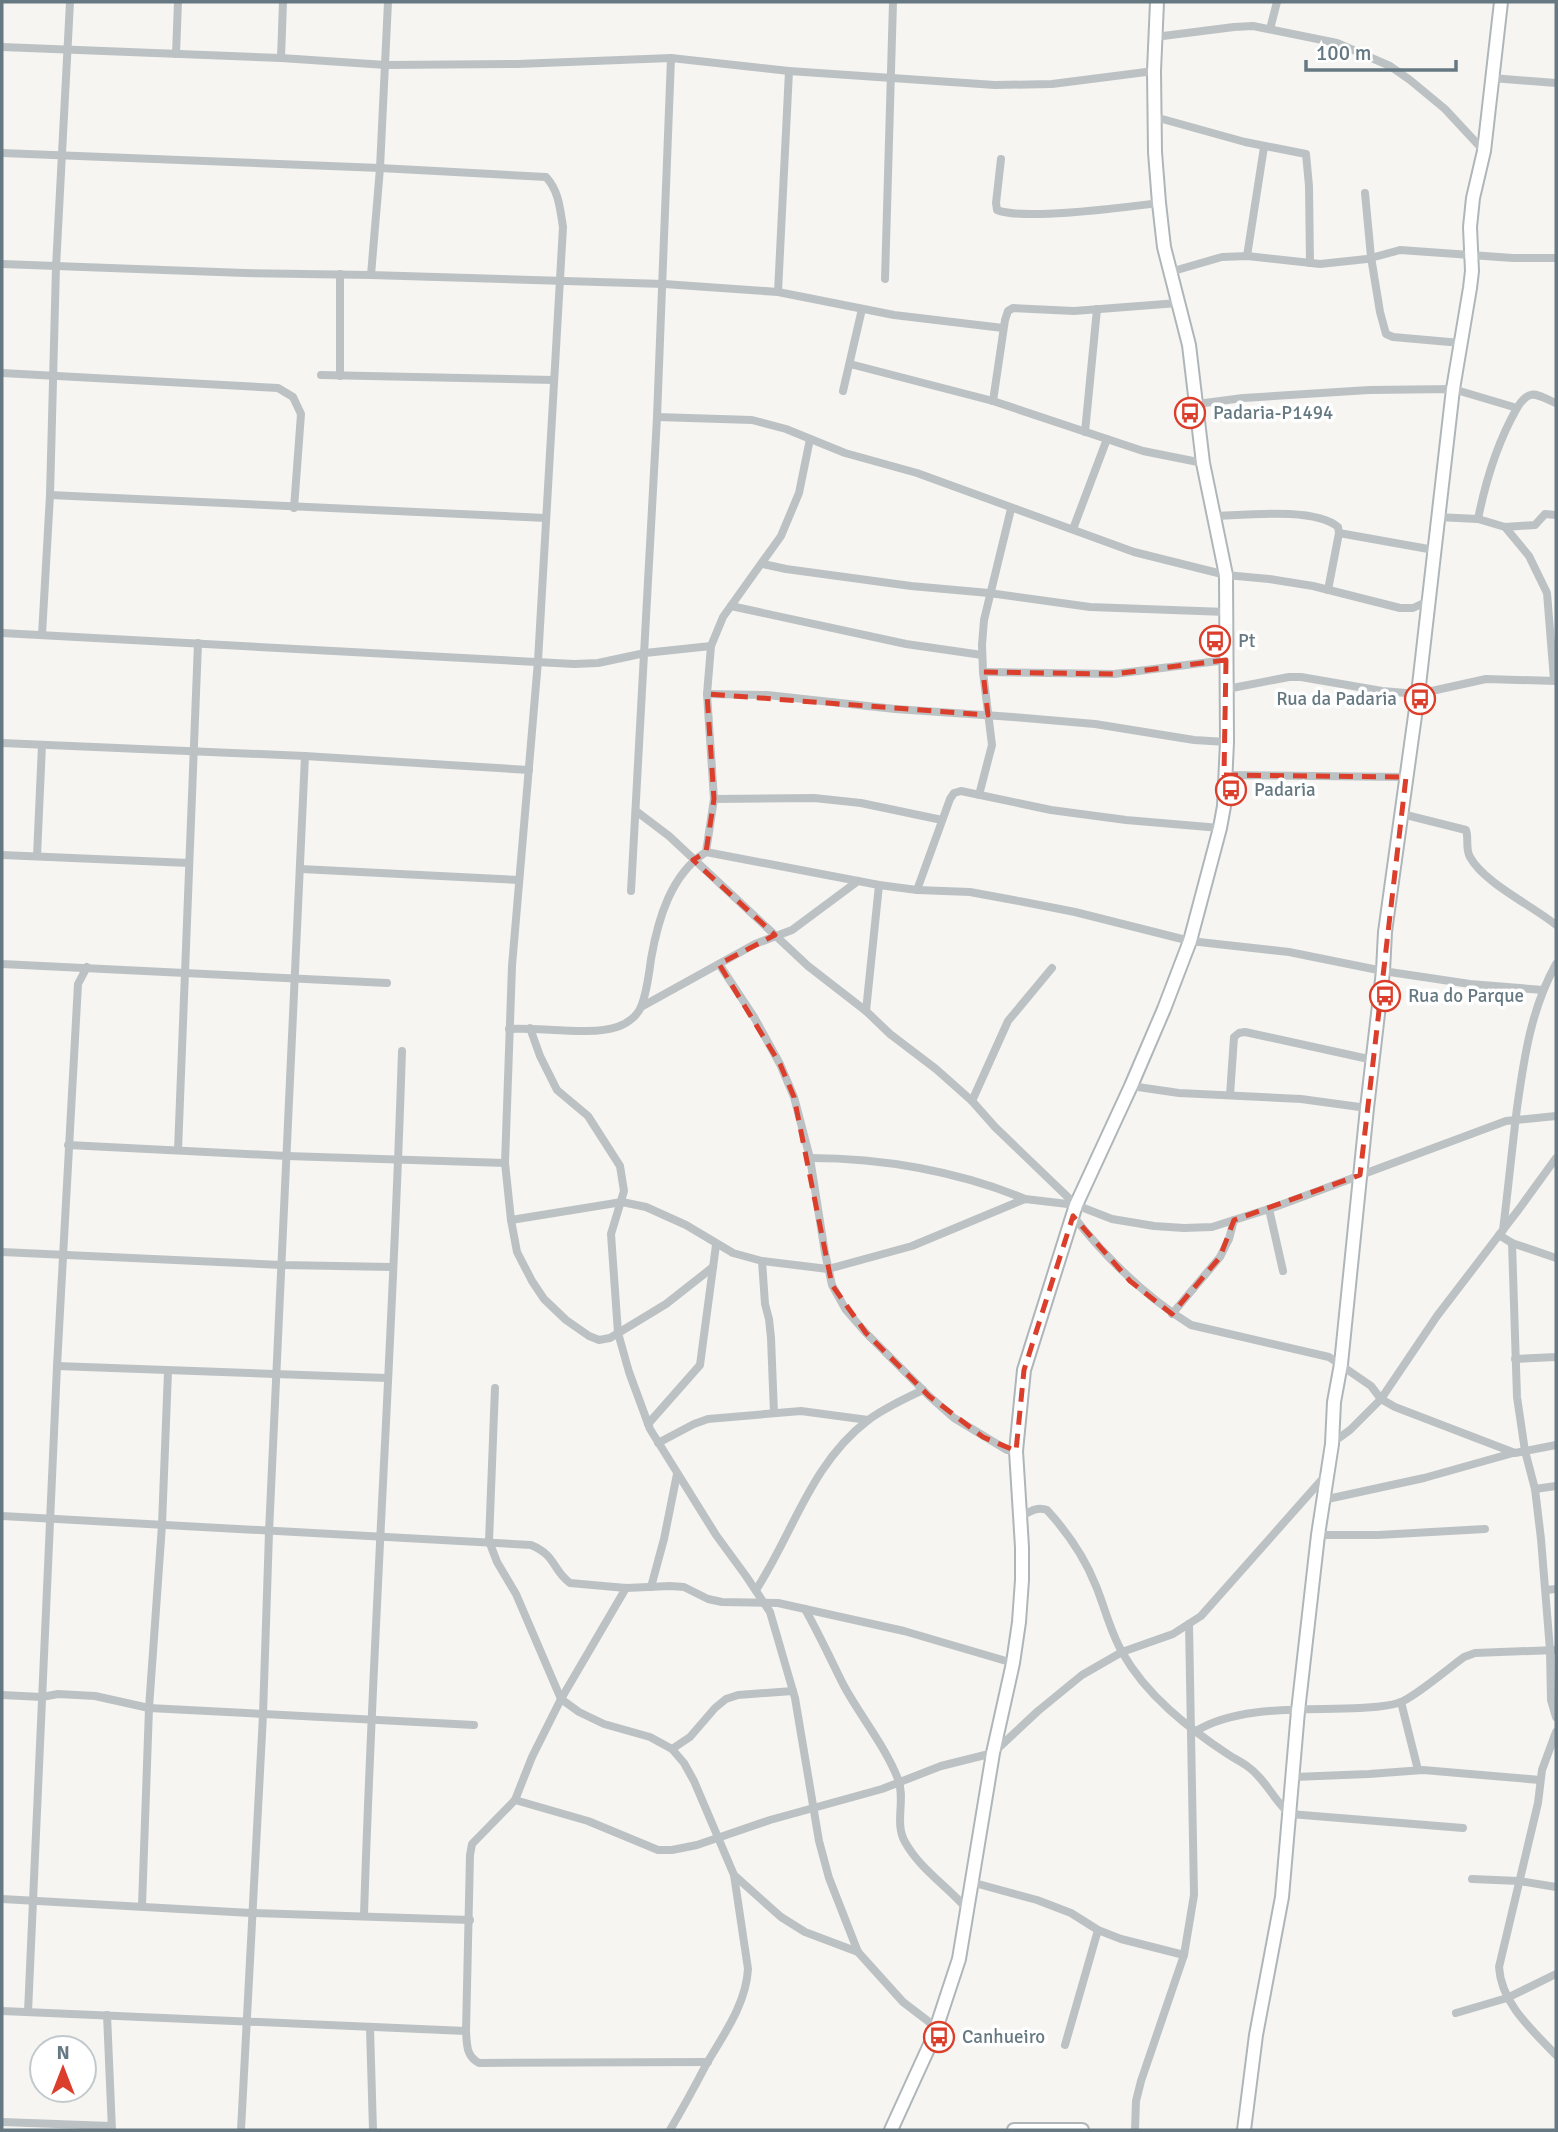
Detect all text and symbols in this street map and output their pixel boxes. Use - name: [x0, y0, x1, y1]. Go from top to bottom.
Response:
- scale bar: [1306, 28, 1456, 72]
- text: 100 m: [1316, 40, 1371, 66]
- bus stop icon: Padaria-P1494: [1173, 396, 1207, 430]
- place label: Padaria-P1494: [1213, 401, 1333, 425]
- bus stop icon: Pt: [1198, 624, 1232, 658]
- place label: Pt: [1238, 629, 1256, 653]
- bus stop icon: Rua da Padaria: [1403, 682, 1437, 716]
- place label: Rua da Padaria: [1276, 687, 1397, 711]
- bus stop icon: Padaria: [1214, 773, 1248, 807]
- place label: Padaria: [1254, 778, 1316, 802]
- bus stop icon: Rua do Parque: [1368, 979, 1402, 1013]
- place label: Rua do Parque: [1408, 984, 1524, 1008]
- bus stop icon: Canhueiro: [922, 2020, 956, 2054]
- place label: Canhueiro: [962, 2025, 1045, 2049]
- north arrow: [28, 2034, 98, 2104]
- text: N: [56, 2041, 70, 2065]

